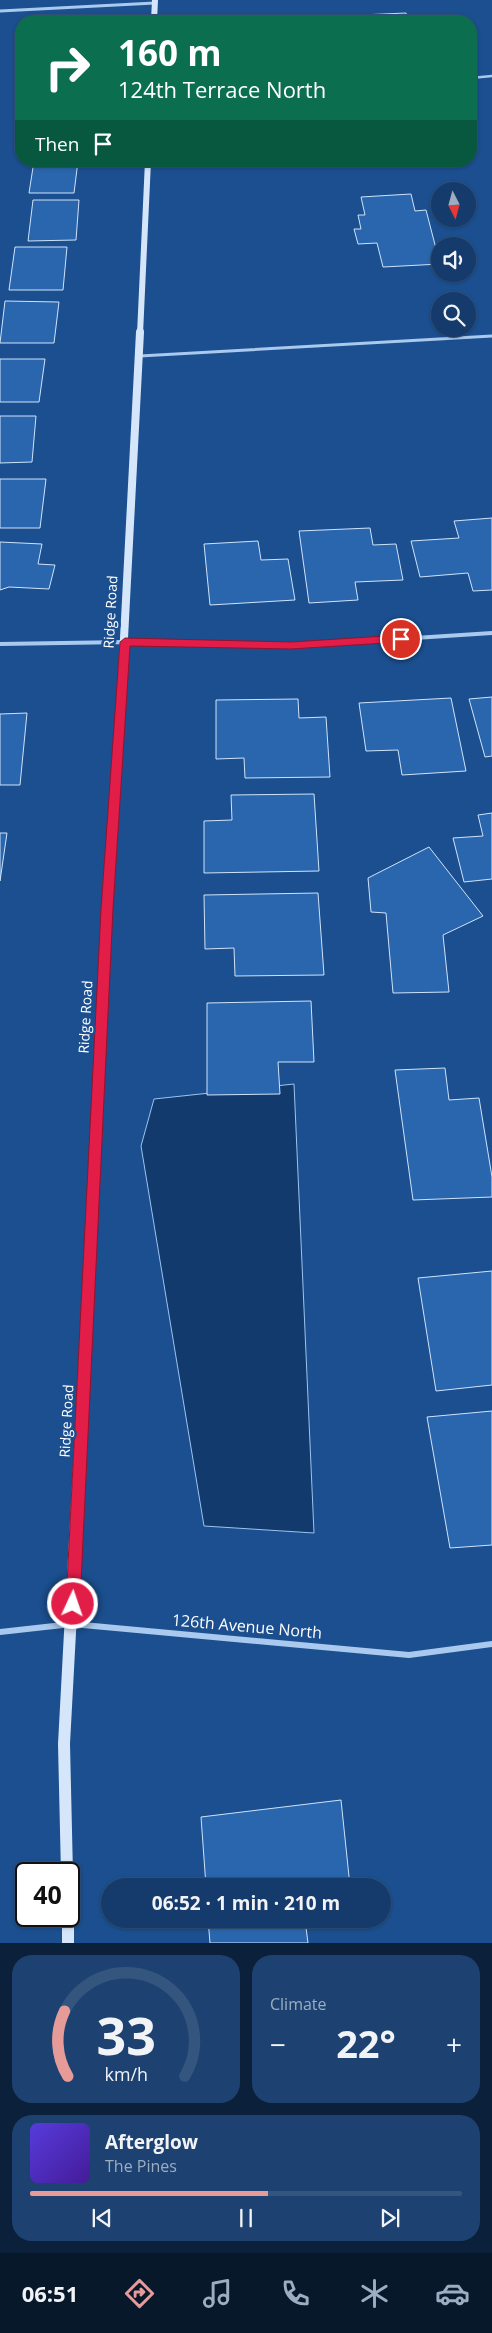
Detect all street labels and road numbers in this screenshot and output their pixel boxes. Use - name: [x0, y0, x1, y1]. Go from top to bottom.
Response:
- street label: Ridge Road: [99, 575, 121, 649]
- street label: Ridge Road: [74, 980, 96, 1054]
- street label: Ridge Road: [55, 1384, 77, 1458]
- street label: 126th Avenue North: [171, 1608, 323, 1644]

